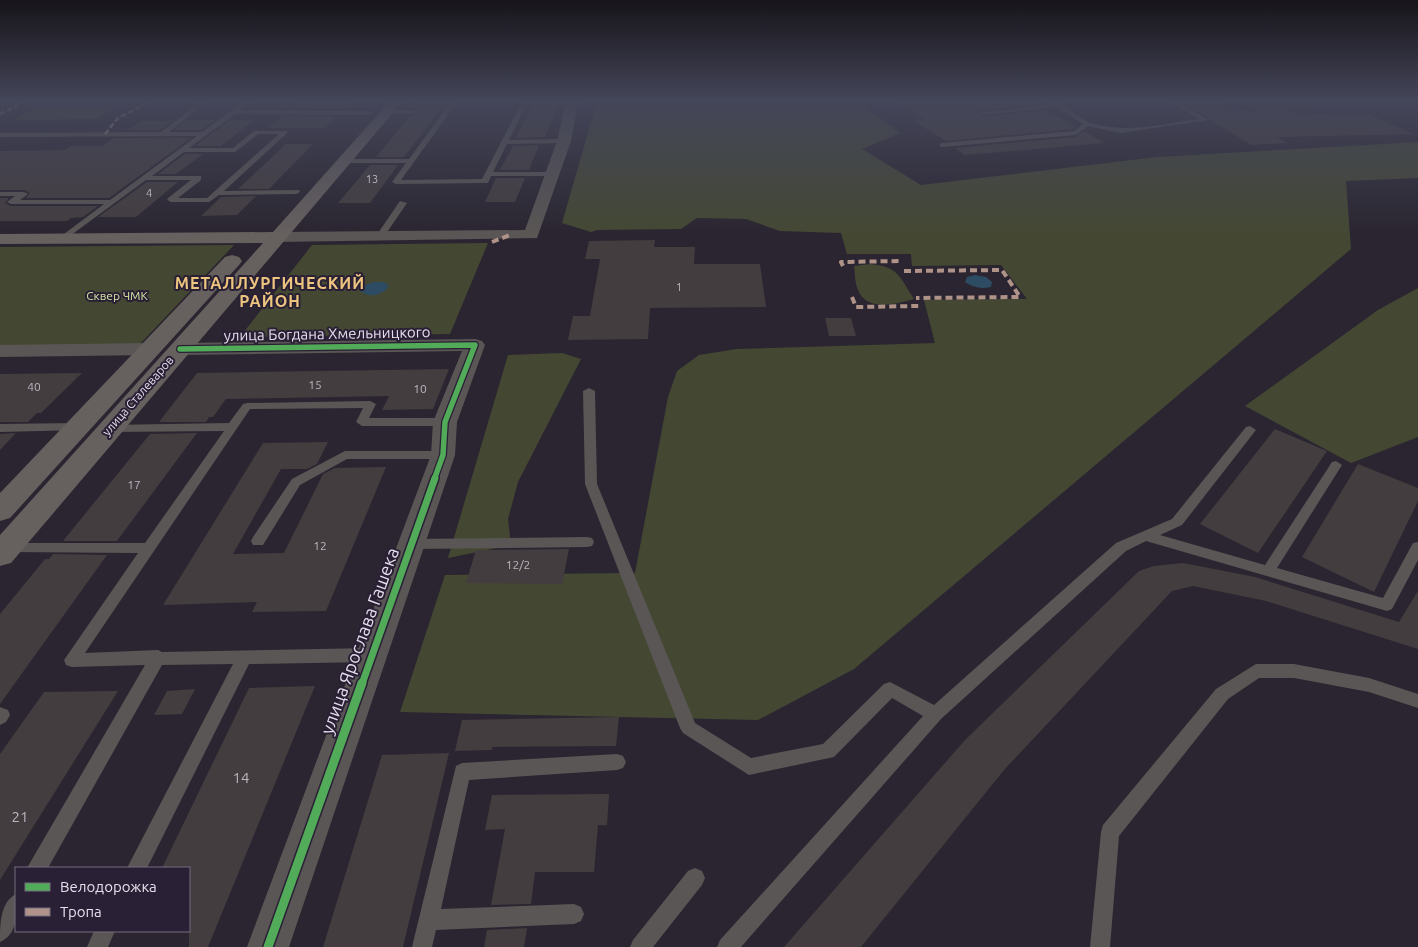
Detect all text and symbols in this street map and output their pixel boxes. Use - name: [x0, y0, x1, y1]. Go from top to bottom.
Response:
- house number: 13: [366, 173, 378, 185]
- house number: 4: [146, 187, 152, 199]
- district label: МЕТАЛЛУРГИЧЕСКИЙ РАЙОН: [175, 273, 365, 310]
- house number: 1: [676, 281, 682, 293]
- park label: Сквер ЧМК: [86, 289, 149, 302]
- street label: улица Богдана Хмельницкого: [223, 323, 431, 344]
- street label: улица Сталеваров: [99, 353, 176, 438]
- house number: 15: [308, 378, 322, 391]
- house number: 40: [27, 380, 41, 393]
- house number: 10: [413, 382, 427, 395]
- house number: 17: [127, 478, 141, 491]
- house number: 12: [313, 539, 327, 552]
- street label: улица Ярослава Гашека: [316, 545, 402, 737]
- house number: 12/2: [506, 558, 530, 571]
- house number: 14: [233, 769, 249, 786]
- house number: 21: [12, 808, 28, 825]
- legend: [15, 867, 190, 932]
- text: Велодорожка: [60, 878, 157, 895]
- text: Тропа: [60, 903, 102, 920]

